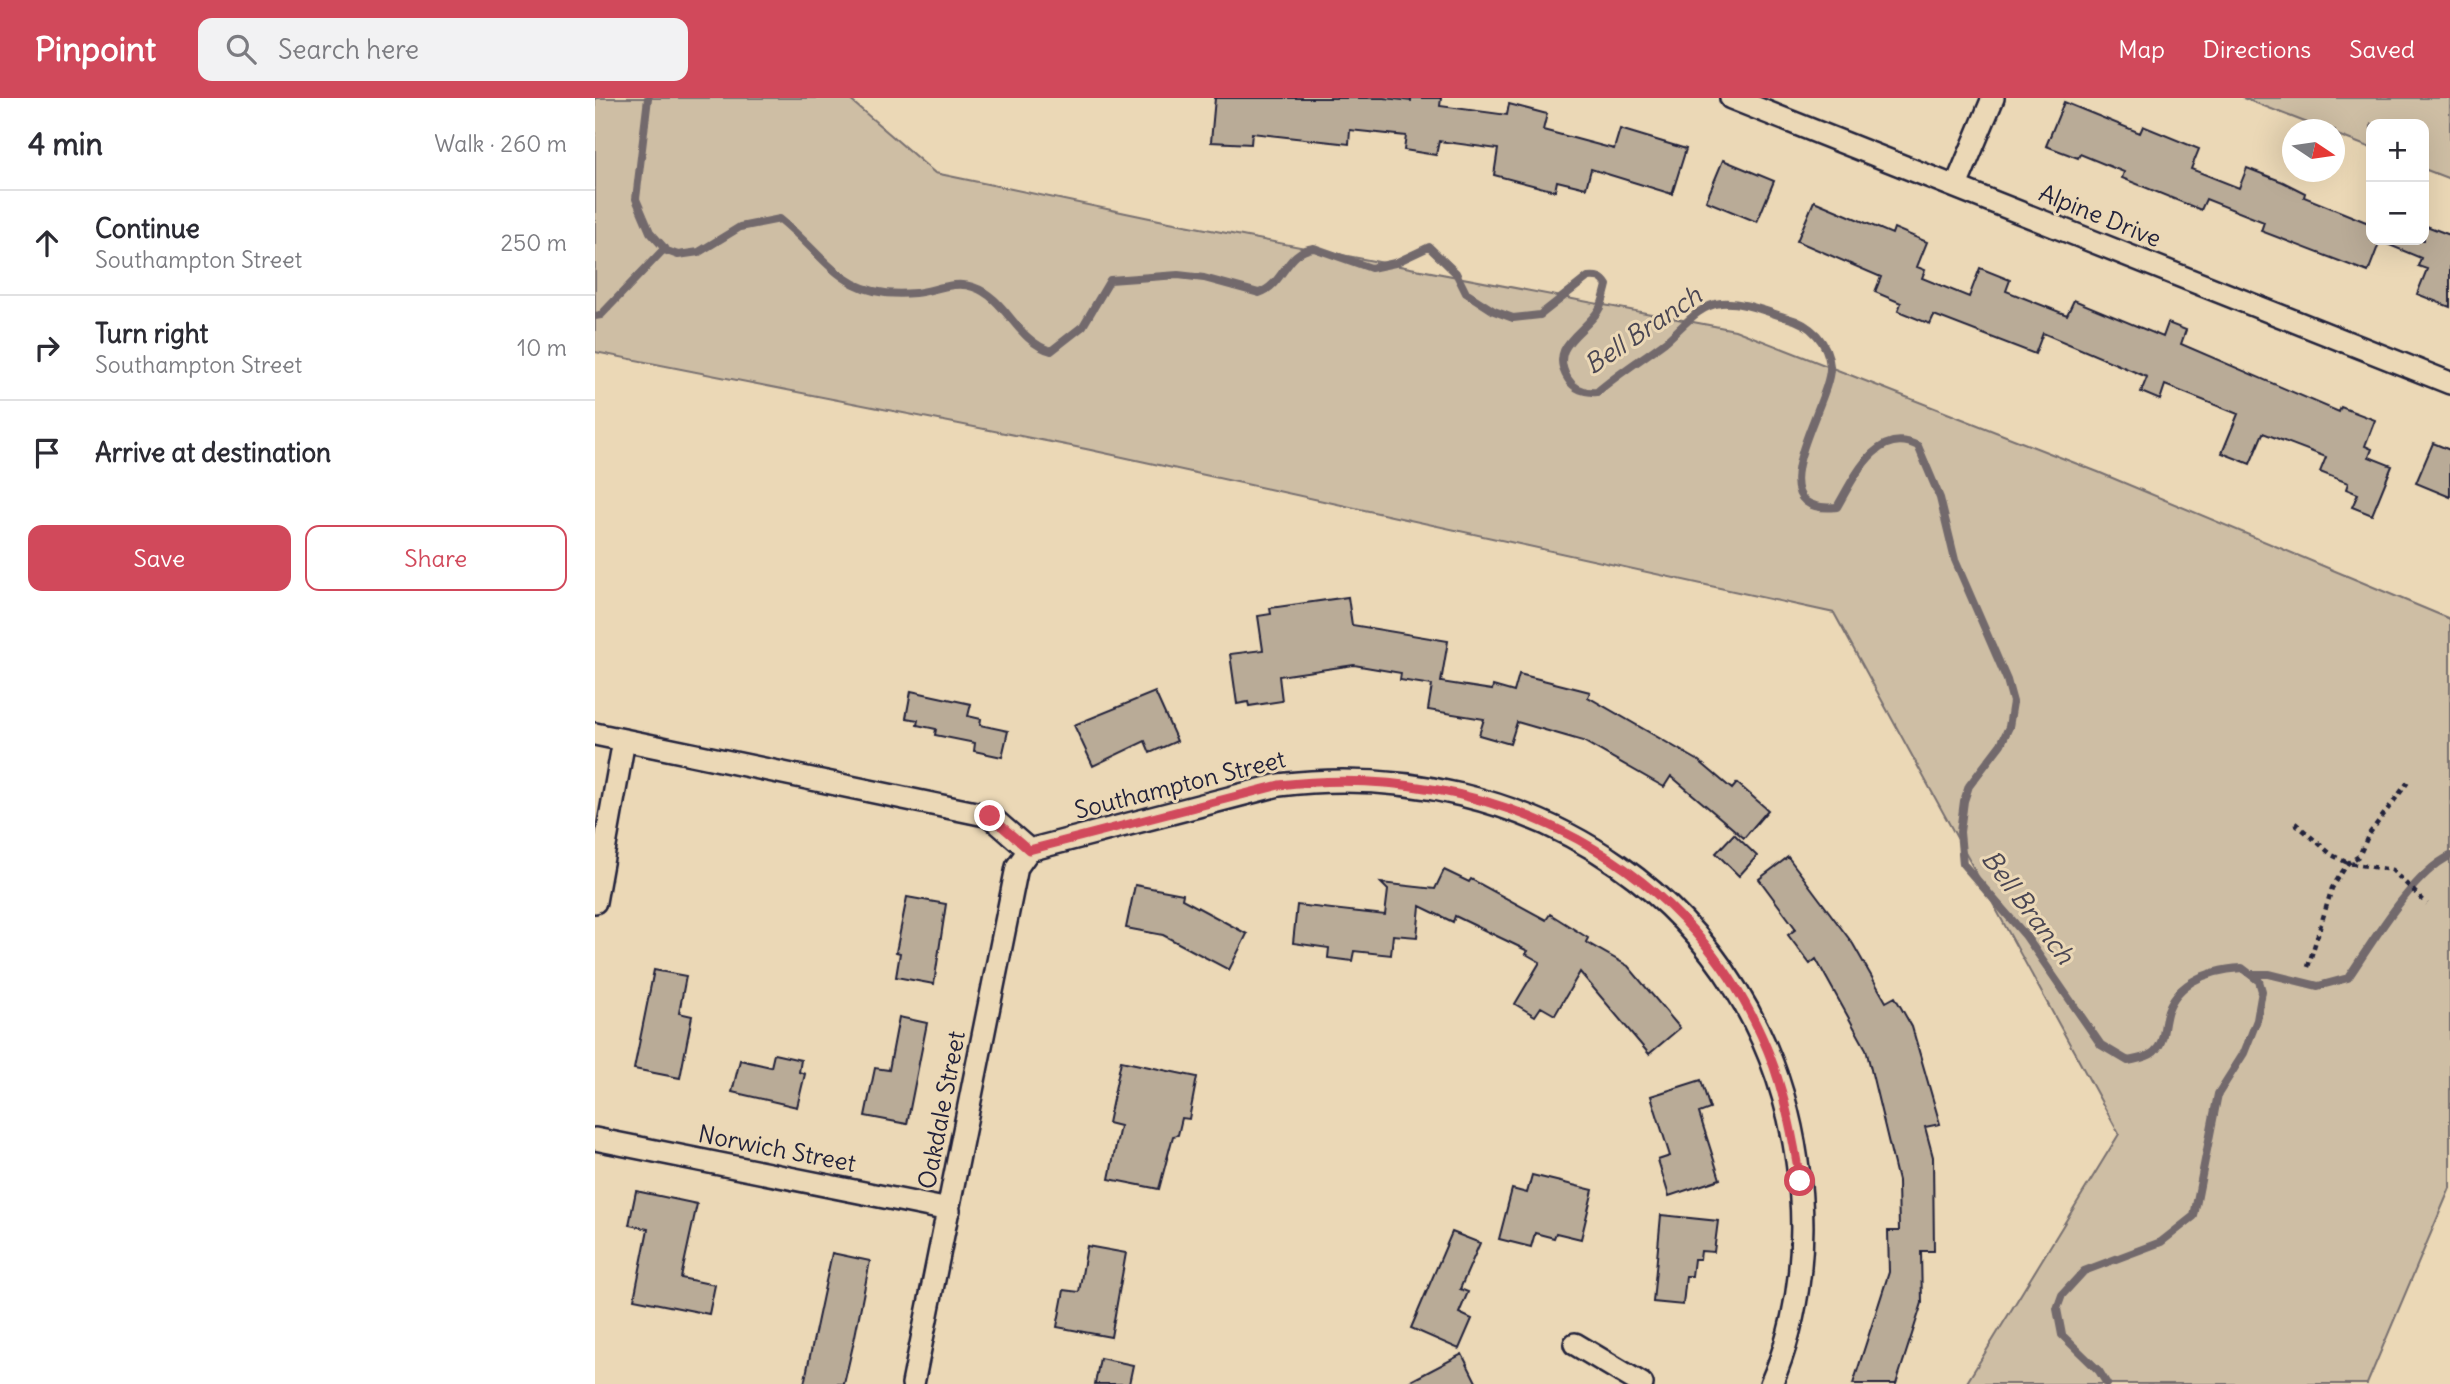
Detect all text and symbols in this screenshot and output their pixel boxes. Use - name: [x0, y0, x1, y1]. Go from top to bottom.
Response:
- search box: [198, 18, 688, 81]
- text: Pinpoint: [35, 28, 156, 70]
- icon: search: [222, 30, 260, 68]
- text: Search here: [278, 33, 419, 66]
- text: Map: [2118, 34, 2165, 64]
- text: Directions: [2203, 34, 2311, 64]
- text: Saved: [2349, 34, 2415, 64]
- north arrow: [2282, 119, 2345, 182]
- map controls: [2366, 119, 2429, 245]
- button: +: [2366, 119, 2429, 182]
- text: 4 min: [28, 125, 103, 163]
- text: Walk · 260 m: [434, 129, 567, 158]
- street label: Alpine Drive: [2035, 177, 2166, 253]
- button: −: [2366, 182, 2429, 245]
- text: Continue: [95, 212, 200, 245]
- icon: ahead: [28, 224, 66, 262]
- text: 250 m: [500, 228, 567, 257]
- text: Southampton Street: [95, 245, 302, 274]
- water label: Bell Branch: [1578, 278, 1708, 381]
- text: Turn right: [95, 317, 208, 350]
- icon: right: [28, 329, 66, 367]
- text: 10 m: [517, 333, 567, 362]
- text: Southampton Street: [95, 350, 302, 379]
- icon: arrive: [28, 434, 66, 472]
- text: Arrive at destination: [95, 436, 331, 469]
- button: Save: [28, 525, 291, 591]
- button: Share: [305, 525, 567, 591]
- street label: Southampton Street: [1071, 743, 1288, 825]
- route end: [974, 800, 1005, 831]
- water label: Bell Branch: [1975, 843, 2083, 971]
- street label: Oakdale Street: [911, 1028, 971, 1191]
- street label: Norwich Street: [696, 1118, 858, 1178]
- route start: [1784, 1165, 1815, 1196]

